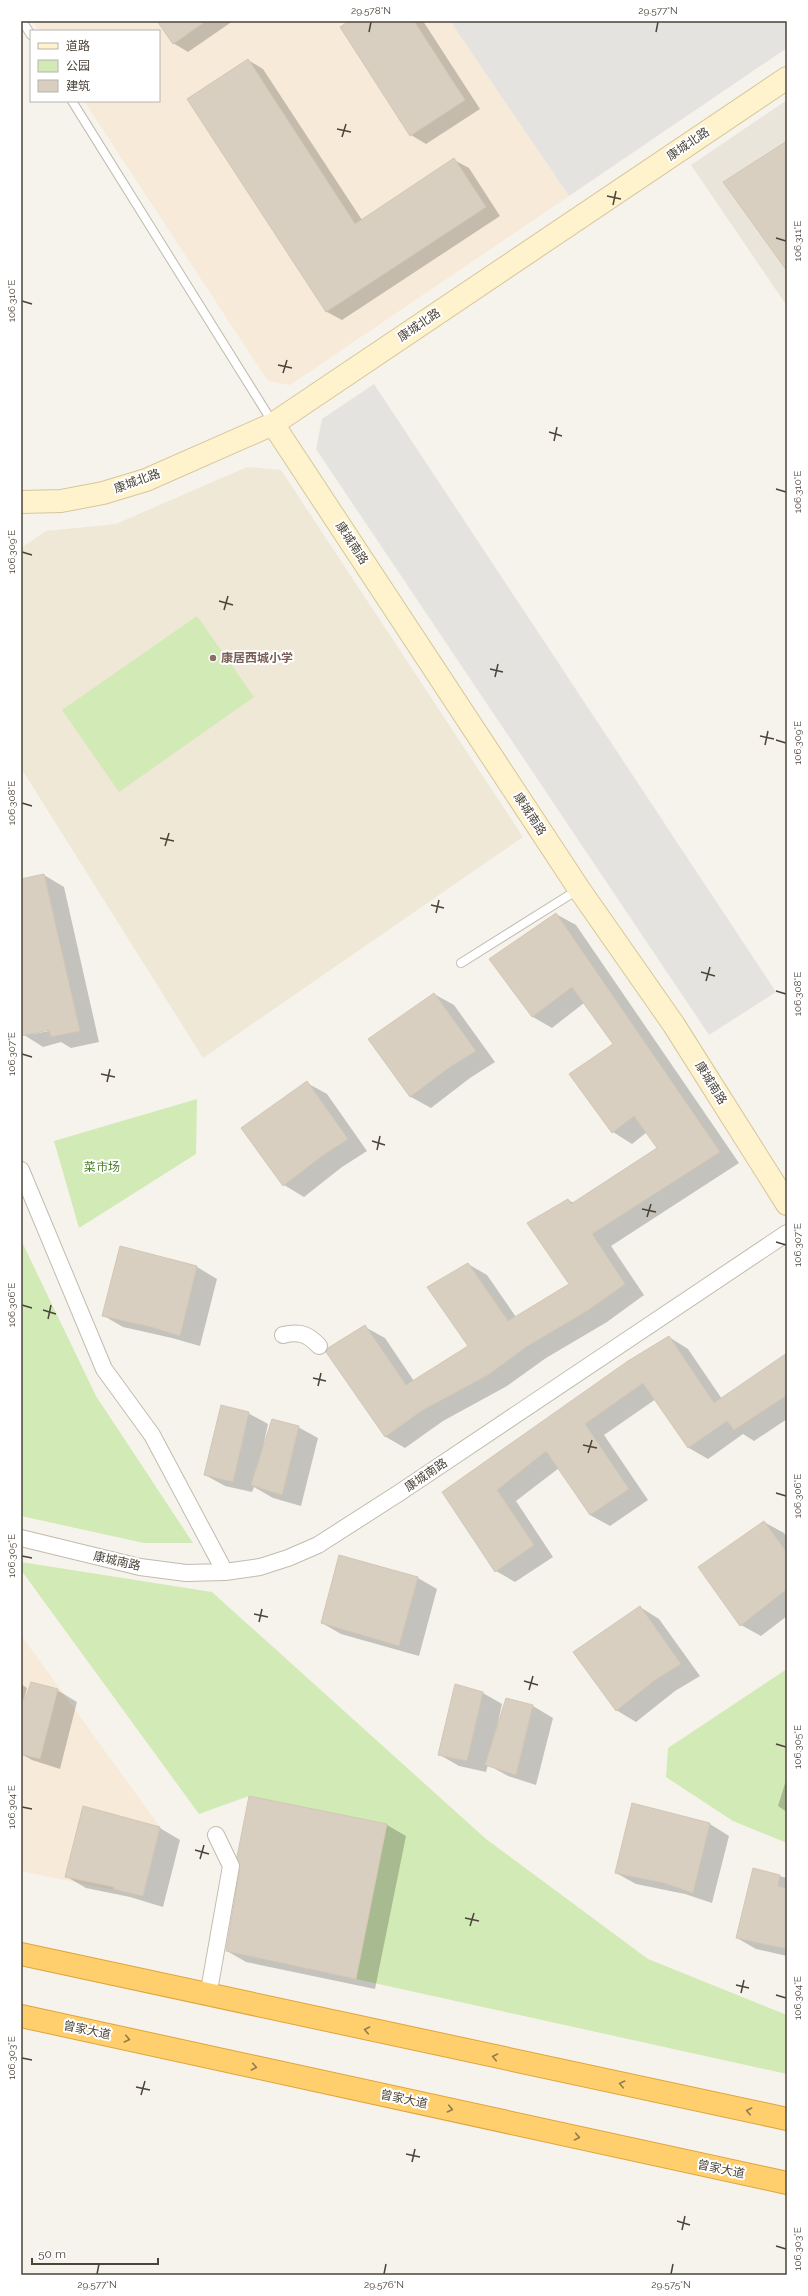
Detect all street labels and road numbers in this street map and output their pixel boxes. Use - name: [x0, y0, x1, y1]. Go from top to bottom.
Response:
- street label: 康城北路: [664, 125, 712, 163]
- street label: 康城北路: [395, 306, 443, 344]
- street label: 康城北路: [112, 466, 162, 496]
- street label: 康城南路: [333, 519, 371, 567]
- street label: 康城南路: [511, 790, 549, 838]
- street label: 康城南路: [692, 1059, 730, 1107]
- street label: 康城南路: [402, 1456, 450, 1494]
- street label: 康城南路: [92, 1549, 142, 1573]
- street label: 曾家大道: [62, 2018, 112, 2042]
- street label: 曾家大道: [379, 2087, 429, 2111]
- street label: 曾家大道: [696, 2157, 746, 2181]

